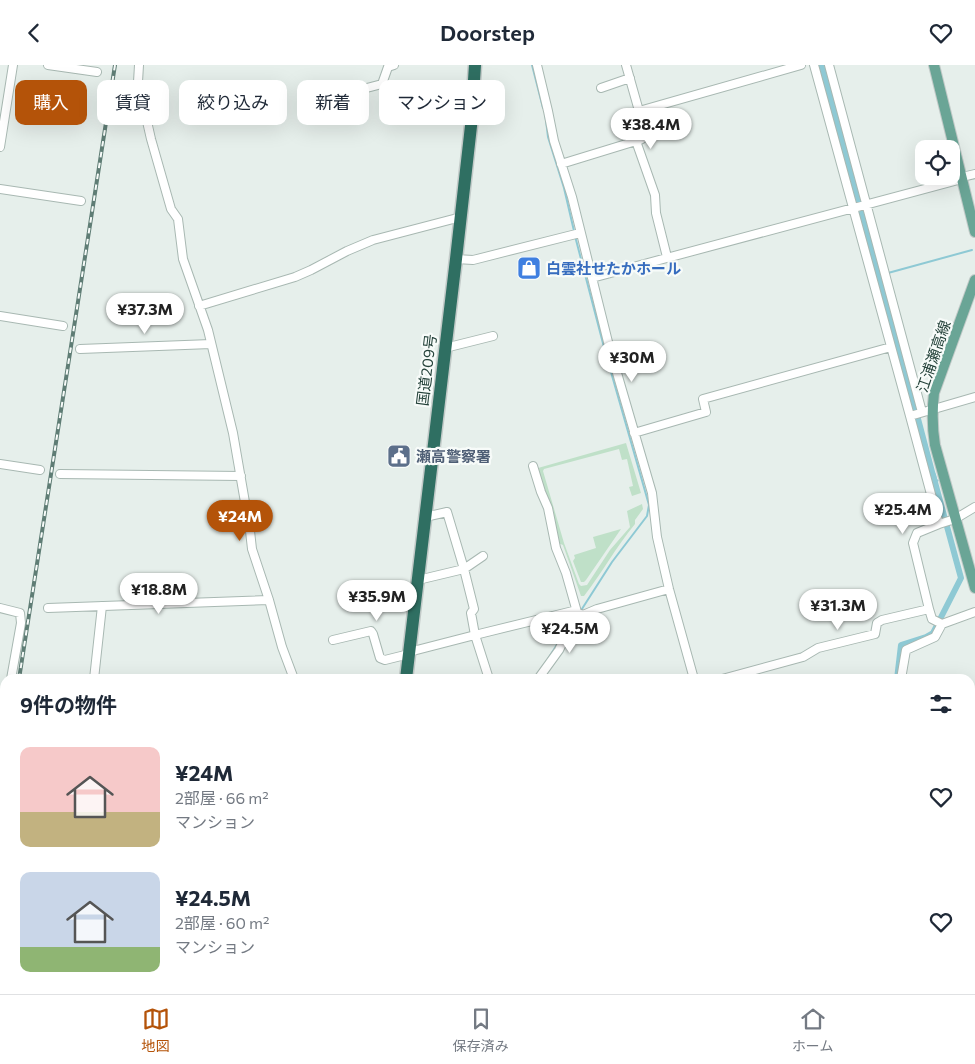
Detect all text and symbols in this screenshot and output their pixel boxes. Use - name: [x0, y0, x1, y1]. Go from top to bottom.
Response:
- icon: back: [20, 19, 48, 47]
- text: Doorstep: [440, 19, 535, 46]
- icon: heart: [927, 19, 955, 47]
- chip: 購入: [15, 80, 87, 125]
- chip: 賃貸: [97, 80, 169, 125]
- chip: 絞り込み: [179, 80, 287, 125]
- chip: 新着: [297, 80, 369, 125]
- chip: マンション: [379, 80, 505, 125]
- pin: ¥38.4M: [610, 107, 692, 150]
- text: ¥38.4M: [622, 114, 680, 133]
- map controls: [915, 140, 960, 185]
- button: locate: [915, 140, 960, 185]
- shop icon: 白雲社せたかホール: [516, 255, 542, 281]
- place label: 白雲社せたかホール: [546, 259, 681, 277]
- pin: ¥37.3M: [104, 293, 186, 335]
- text: ¥37.3M: [117, 299, 173, 318]
- street label: 江浦瀬高線: [912, 318, 954, 394]
- street label: 国道209号: [413, 333, 439, 407]
- pin: ¥30M: [602, 341, 662, 383]
- text: ¥30M: [609, 347, 655, 366]
- public building icon: 瀬高警察署: [386, 443, 412, 469]
- place label: 瀬高警察署: [416, 447, 491, 465]
- pin: ¥25.4M: [862, 493, 944, 535]
- pin: ¥24M: [210, 499, 270, 542]
- text: ¥25.4M: [874, 499, 932, 518]
- text: ¥24M: [218, 506, 262, 525]
- pin: ¥18.8M: [118, 573, 200, 615]
- text: ¥18.8M: [131, 579, 187, 598]
- pin: ¥35.9M: [336, 579, 418, 622]
- text: ¥35.9M: [348, 586, 406, 605]
- pin: ¥31.3M: [797, 589, 879, 631]
- text: ¥31.3M: [810, 595, 866, 614]
- pin: ¥24.5M: [529, 611, 611, 654]
- text: ¥24.5M: [541, 618, 599, 637]
- icon: filters: [927, 690, 955, 718]
- text: 9件の物件: [20, 692, 117, 717]
- text: ¥24M: [175, 760, 233, 785]
- icon: home: [60, 767, 120, 827]
- icon: heart: [927, 783, 955, 811]
- text: 2部屋 · 66 m²: [175, 788, 269, 807]
- text: マンション: [175, 812, 255, 831]
- text: ¥24.5M: [175, 885, 251, 910]
- icon: home: [60, 892, 120, 952]
- icon: heart: [927, 908, 955, 936]
- text: 2部屋 · 60 m²: [175, 913, 269, 932]
- text: マンション: [175, 937, 255, 956]
- tab: 地図: [142, 1005, 170, 1055]
- tab: 保存済み: [453, 1005, 509, 1055]
- tab: ホーム: [792, 1005, 833, 1055]

